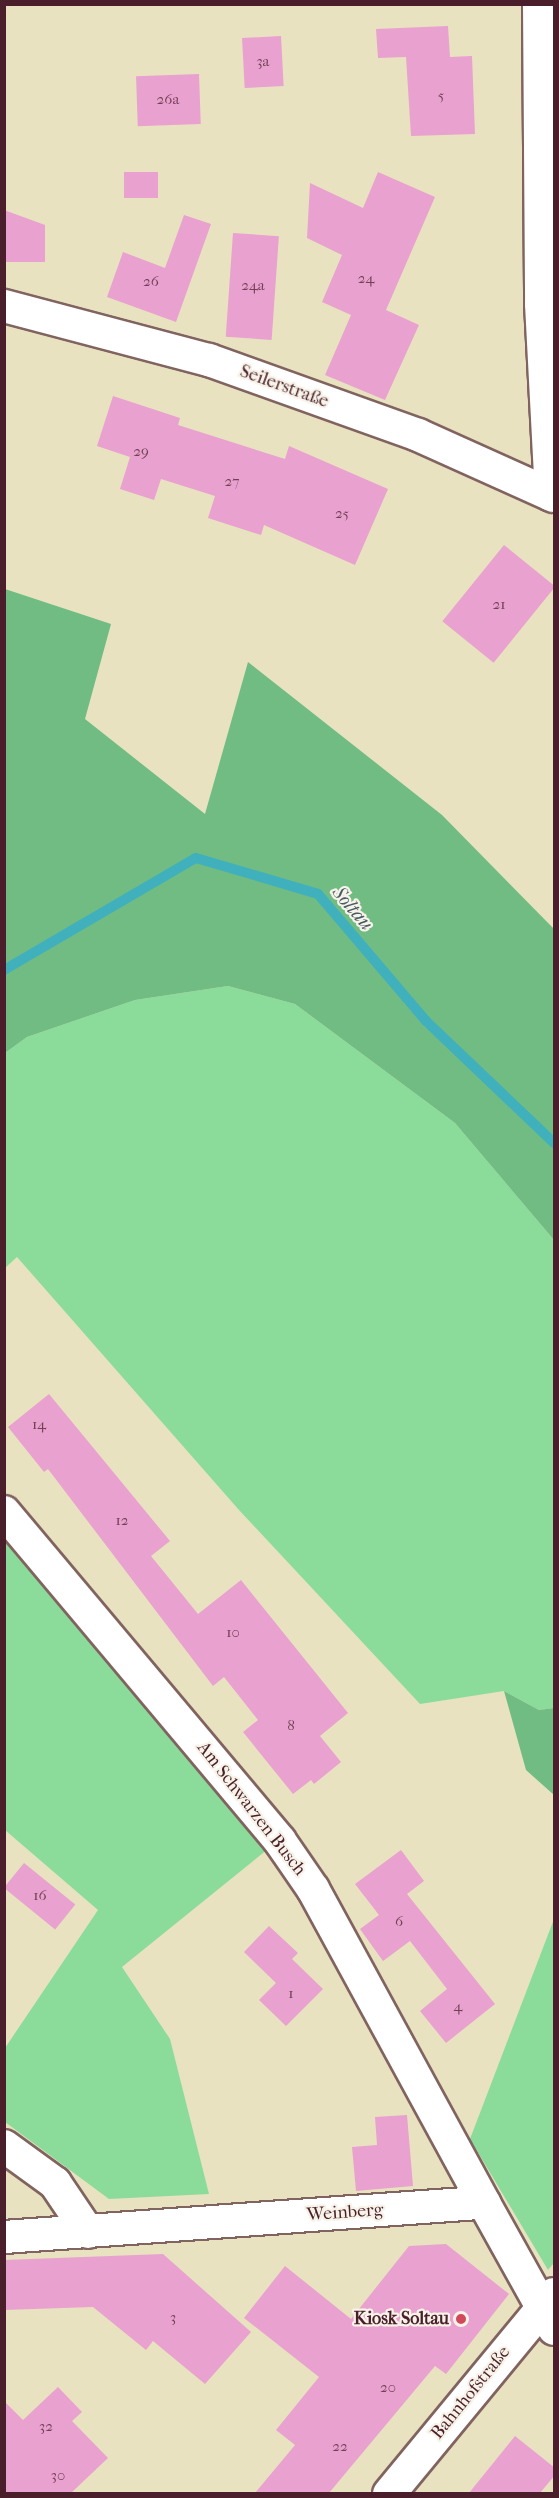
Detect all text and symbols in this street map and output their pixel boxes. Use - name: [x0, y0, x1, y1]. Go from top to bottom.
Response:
- house number: 3a: [256, 53, 270, 71]
- house number: 5: [438, 87, 444, 105]
- house number: 26a: [157, 91, 179, 109]
- house number: 24: [358, 270, 374, 288]
- house number: 26: [143, 273, 159, 291]
- house number: 24a: [241, 277, 265, 295]
- street label: Seilerstraße: [237, 361, 331, 413]
- house number: 29: [133, 443, 149, 461]
- house number: 27: [225, 473, 239, 491]
- house number: 25: [335, 505, 349, 523]
- house number: 21: [492, 596, 506, 614]
- water label: Soltau: [327, 881, 379, 935]
- house number: 14: [32, 1416, 46, 1434]
- house number: 12: [115, 1512, 129, 1530]
- house number: 10: [226, 1624, 240, 1642]
- house number: 8: [287, 1717, 295, 1735]
- street label: Am Schwarzen Busch: [192, 1738, 310, 1880]
- house number: 16: [33, 1887, 47, 1905]
- house number: 6: [395, 1913, 403, 1931]
- house number: 1: [288, 1985, 294, 2003]
- house number: 4: [454, 1998, 462, 2016]
- street label: Weinberg: [306, 2200, 384, 2226]
- place label: Kiosk Soltau: [354, 2308, 449, 2330]
- house number: 3: [170, 2309, 176, 2327]
- marker: Kiosk Soltau: [454, 2312, 468, 2326]
- street label: Bahnhofstraße: [427, 2342, 515, 2444]
- house number: 20: [380, 2379, 396, 2397]
- house number: 32: [39, 2418, 53, 2436]
- house number: 22: [332, 2438, 348, 2456]
- house number: 30: [51, 2467, 65, 2485]

